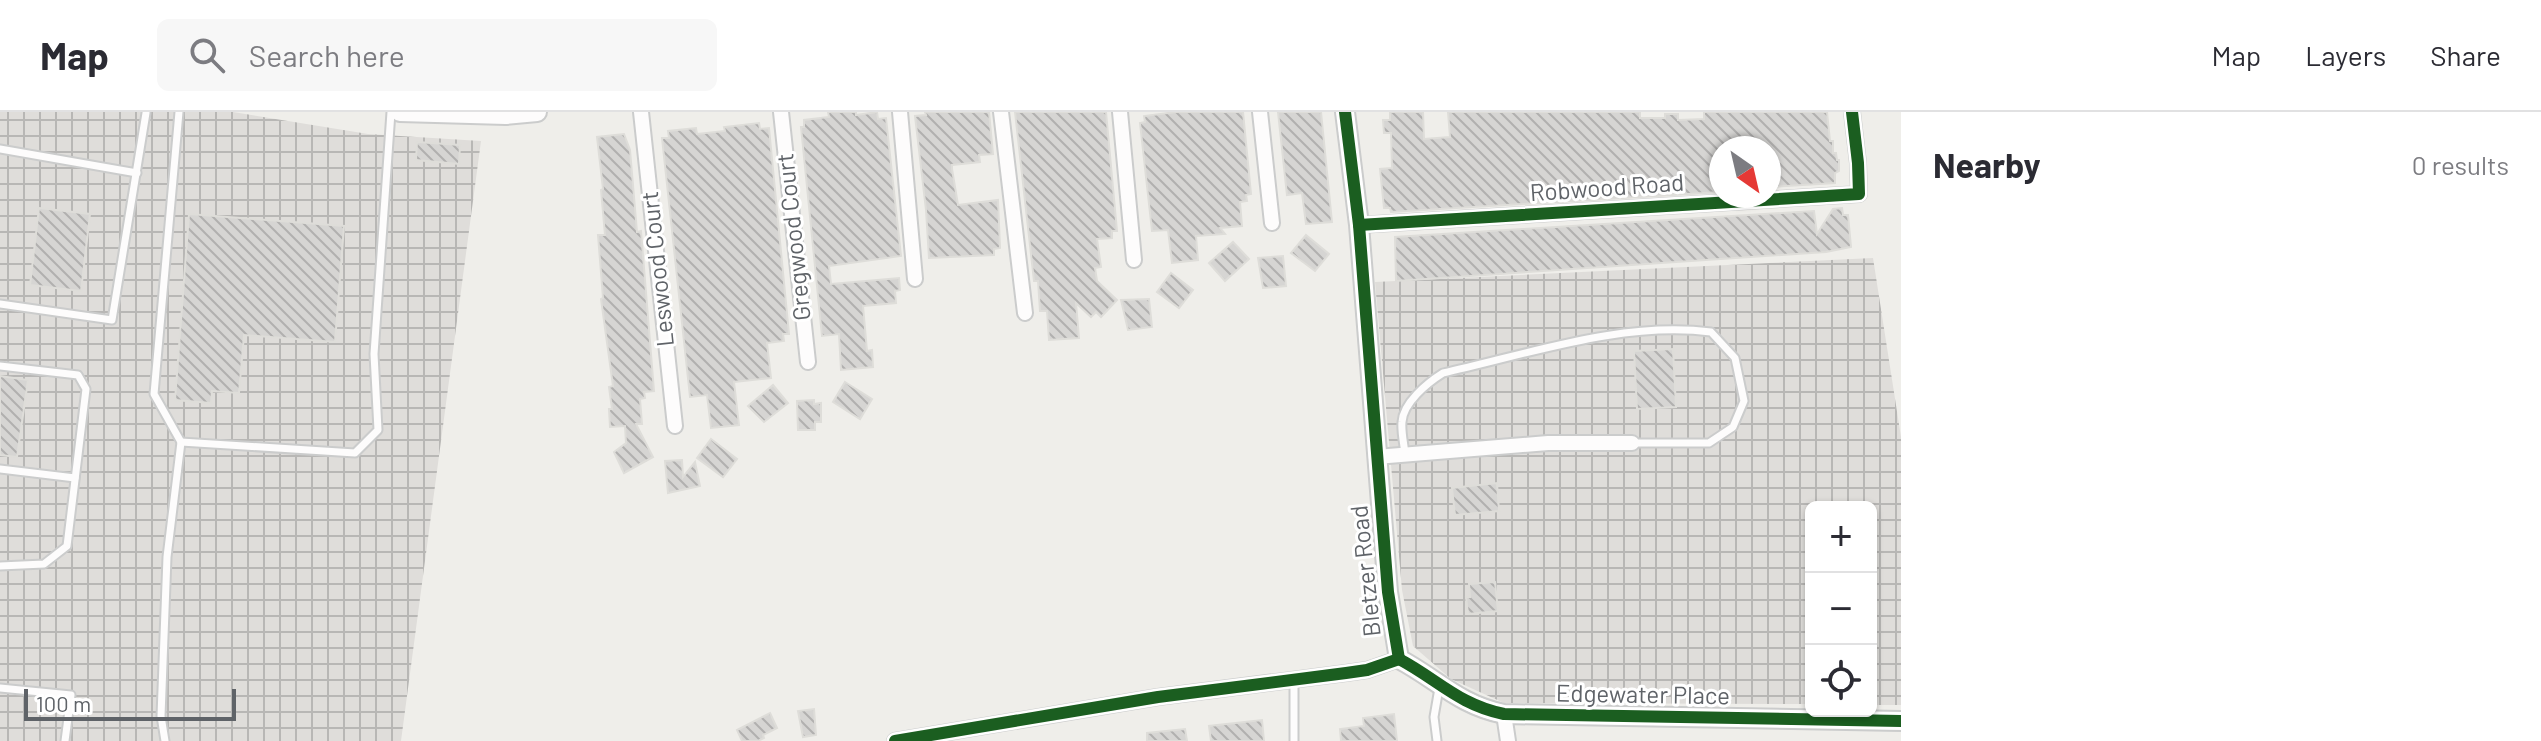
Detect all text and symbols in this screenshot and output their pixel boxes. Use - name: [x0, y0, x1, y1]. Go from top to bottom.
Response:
- search box: [157, 19, 717, 91]
- text: Map: [40, 32, 109, 78]
- icon: search: [185, 33, 229, 77]
- text: Search here: [249, 37, 405, 73]
- text: Map: [2211, 38, 2261, 72]
- text: Layers: [2305, 38, 2386, 72]
- text: Share: [2430, 38, 2501, 72]
- north arrow: [1709, 136, 1781, 208]
- text: Nearby: [1933, 144, 2041, 185]
- text: 0 results: [2412, 149, 2509, 180]
- street label: Gregwood Court: [769, 152, 816, 322]
- street label: Robwood Road: [1529, 167, 1685, 206]
- street label: Leswood Court: [634, 190, 679, 348]
- map controls: [1805, 501, 1877, 717]
- button: +: [1805, 501, 1877, 573]
- street label: Bletzer Road: [1343, 504, 1386, 638]
- button: −: [1805, 573, 1877, 645]
- button: locate: [1805, 645, 1877, 717]
- street label: Edgewater Place: [1556, 677, 1730, 710]
- scale bar: [24, 685, 236, 721]
- text: 100 m: [36, 690, 91, 716]

